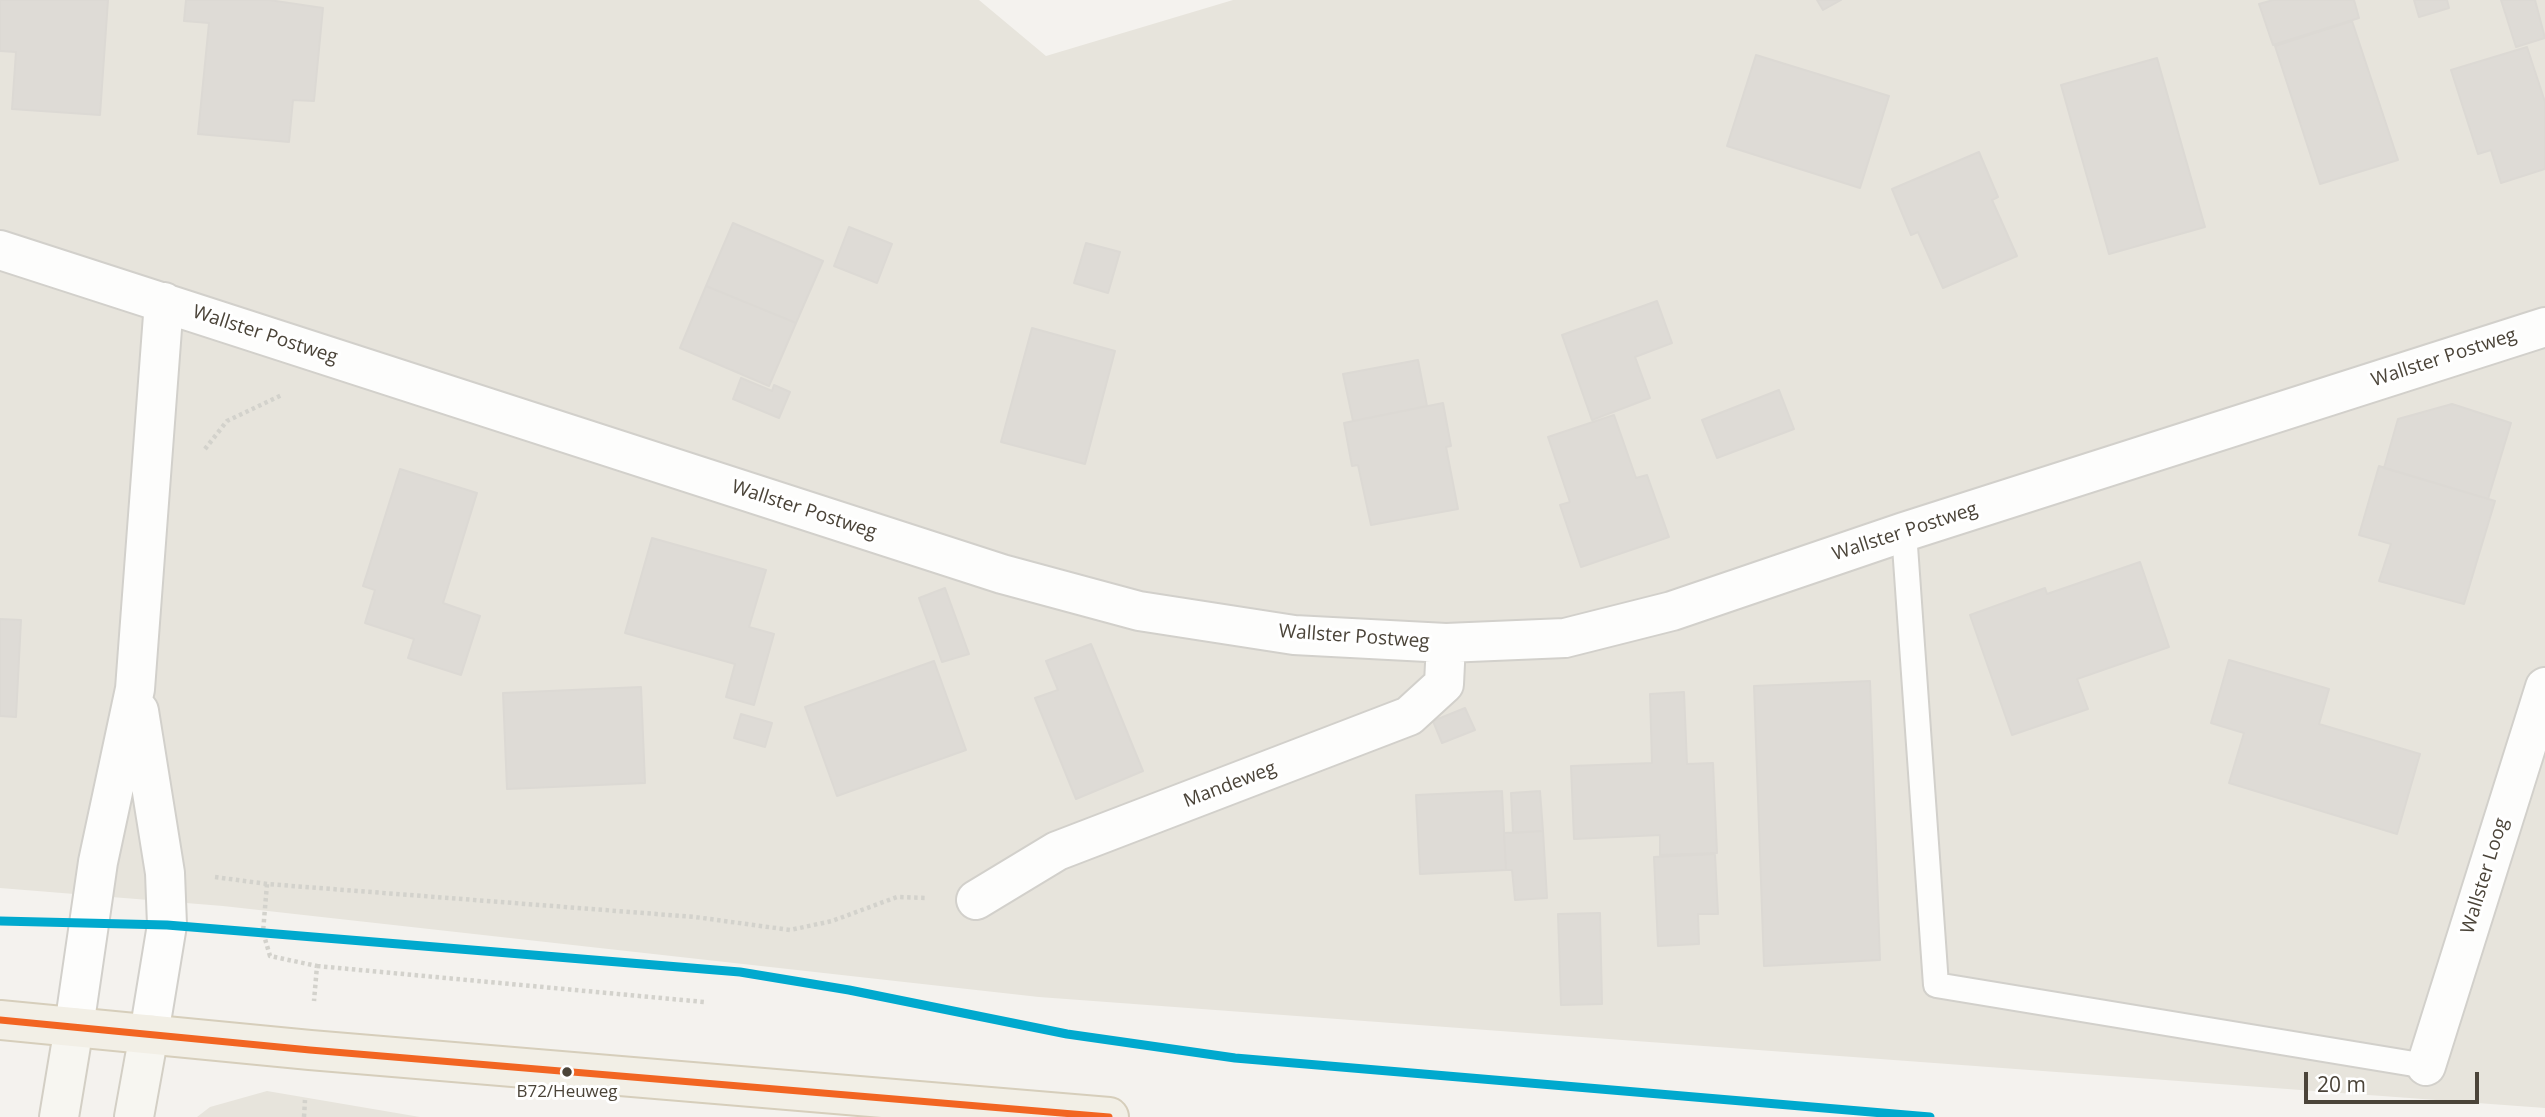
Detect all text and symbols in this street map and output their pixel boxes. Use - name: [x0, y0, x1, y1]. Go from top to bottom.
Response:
- street label: Wallster Postweg: [190, 301, 340, 369]
- street label: Wallster Postweg: [2369, 324, 2519, 392]
- street label: Wallster Postweg: [729, 476, 879, 544]
- street label: Wallster Postweg: [1830, 498, 1980, 566]
- street label: Wallster Postweg: [1278, 620, 1430, 654]
- street label: Mandeweg: [1180, 757, 1280, 813]
- street label: Wallster Loog: [2457, 815, 2513, 937]
- scale bar: [2307, 1058, 2482, 1102]
- marker: B72/Heuweg: [560, 1065, 574, 1079]
- text: 20 m: [2317, 1070, 2366, 1098]
- place label: B72/Heuweg: [516, 1082, 618, 1102]

